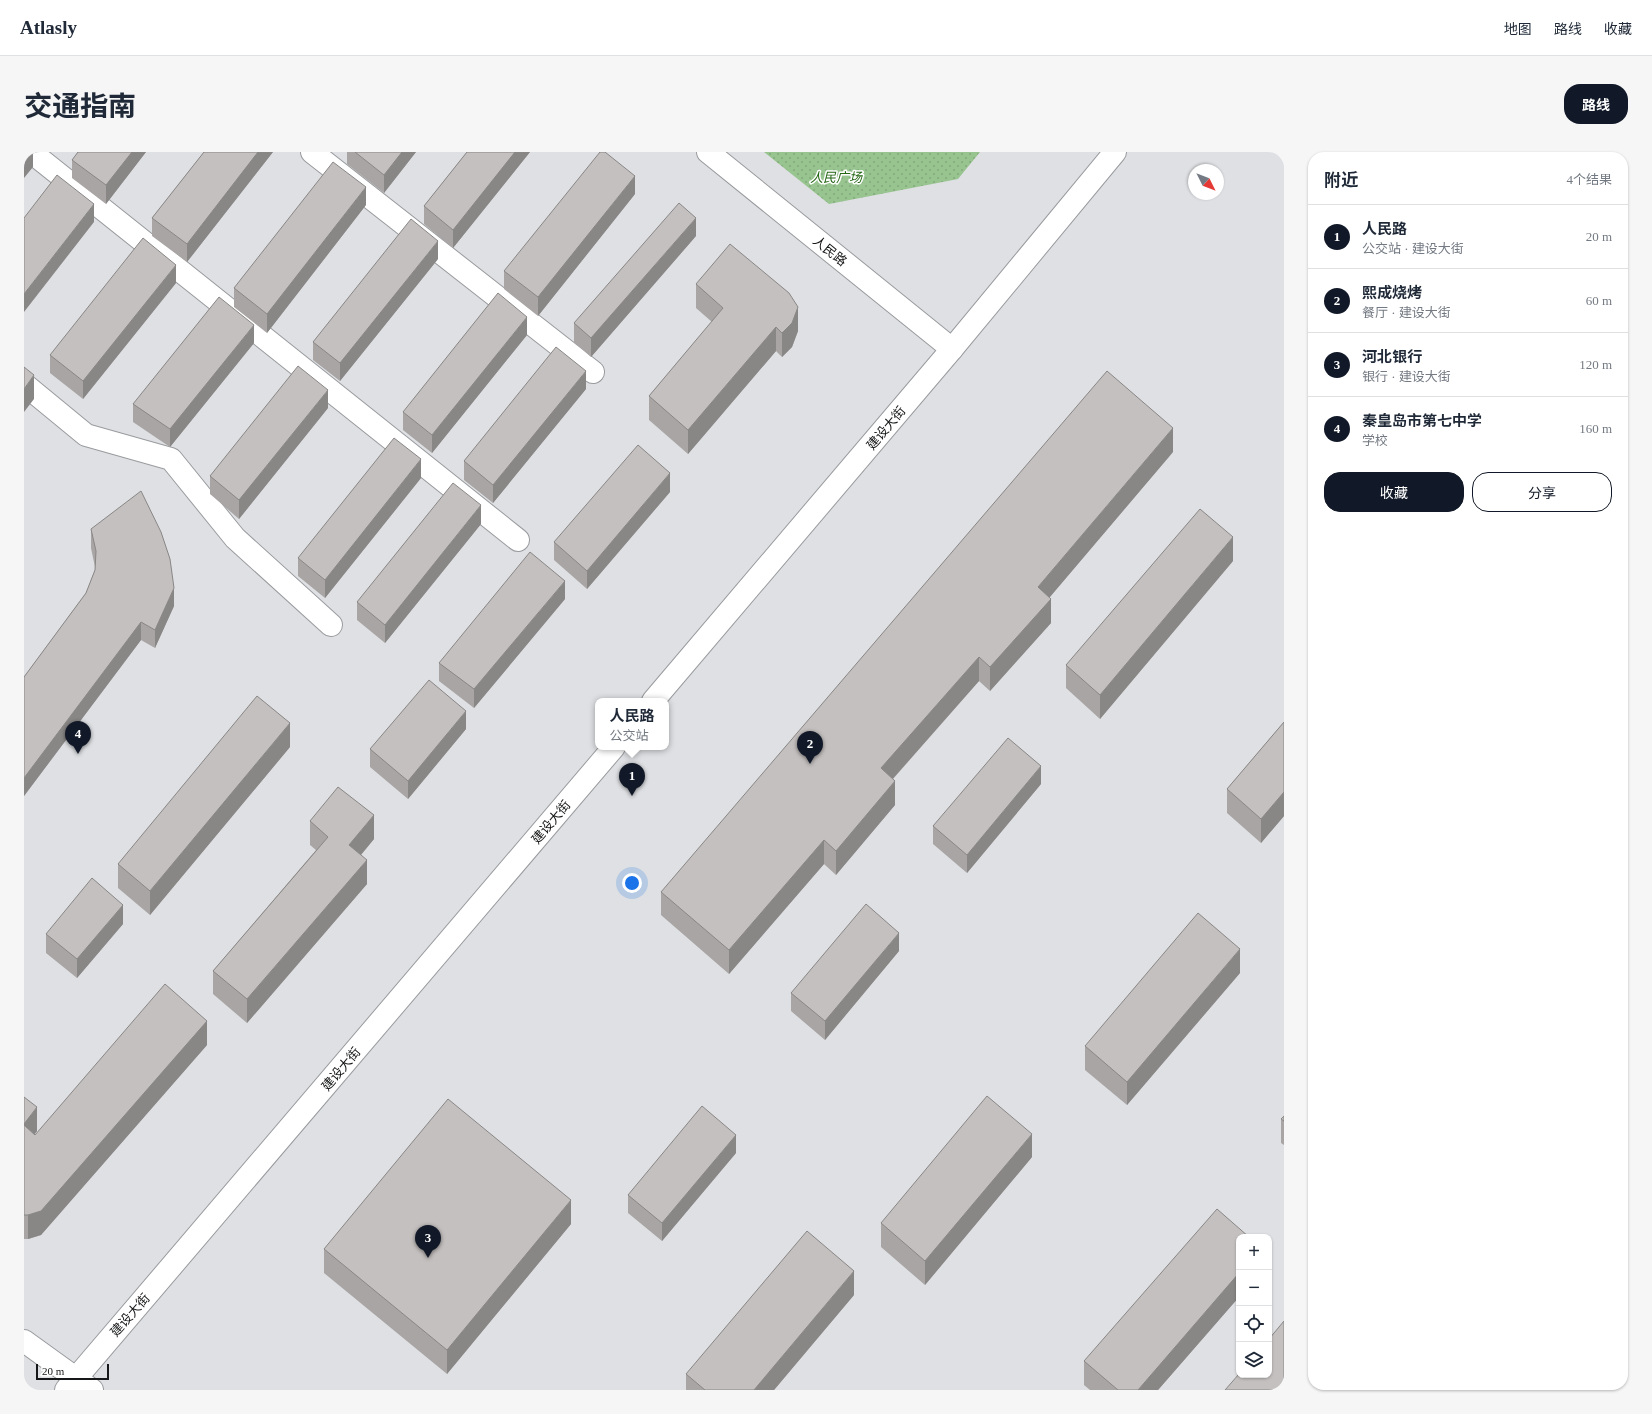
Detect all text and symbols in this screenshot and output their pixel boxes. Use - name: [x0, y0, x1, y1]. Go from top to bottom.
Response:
- text: Atlasly: [20, 17, 77, 38]
- text: 地图: [1504, 22, 1532, 37]
- text: 路线: [1554, 22, 1582, 37]
- text: 收藏: [1604, 22, 1632, 37]
- button: 路线: [1564, 84, 1628, 124]
- text: 交通指南: [24, 91, 136, 122]
- north arrow: [1188, 164, 1224, 200]
- park label: 人民广场: [810, 170, 863, 185]
- text: 附近: [1324, 171, 1358, 190]
- text: 4个结果: [1566, 172, 1612, 187]
- text: 人民路: [1362, 221, 1407, 237]
- text: 1: [1334, 229, 1340, 244]
- text: 20 m: [1586, 229, 1612, 244]
- street label: 人民路: [810, 233, 850, 269]
- text: 公交站 · 建设大街: [1362, 241, 1464, 256]
- text: 熙成烧烤: [1362, 285, 1422, 301]
- text: 2: [1334, 293, 1340, 308]
- text: 60 m: [1586, 293, 1612, 308]
- text: 餐厅 · 建设大街: [1362, 305, 1451, 320]
- text: 河北银行: [1362, 349, 1422, 365]
- text: 3: [1334, 357, 1340, 372]
- text: 120 m: [1579, 357, 1612, 372]
- text: 银行 · 建设大街: [1362, 369, 1451, 384]
- street label: 建设大街: [864, 403, 908, 453]
- text: 秦皇岛市第七中学: [1362, 413, 1482, 429]
- text: 4: [1334, 421, 1340, 436]
- text: 160 m: [1579, 421, 1612, 436]
- text: 学校: [1362, 433, 1388, 448]
- button: 收藏: [1324, 472, 1464, 512]
- button: 分享: [1472, 472, 1612, 512]
- popup: [595, 698, 669, 750]
- text: 人民路: [609, 708, 655, 724]
- pin: 4: [65, 721, 91, 754]
- text: 公交站: [609, 728, 649, 743]
- pin: 2: [797, 731, 823, 764]
- pin: 1: [619, 763, 645, 796]
- street label: 建设大街: [529, 797, 573, 847]
- your location: [622, 873, 642, 893]
- street label: 建设大街: [319, 1044, 363, 1094]
- pin: 3: [415, 1225, 441, 1258]
- map controls: [1236, 1234, 1272, 1378]
- button: +: [1236, 1234, 1272, 1270]
- button: −: [1236, 1270, 1272, 1306]
- street label: 建设大街: [107, 1290, 153, 1340]
- button: locate: [1236, 1306, 1272, 1342]
- button: layers: [1236, 1342, 1272, 1378]
- scale bar: [36, 1362, 109, 1381]
- text: 20 m: [42, 1365, 64, 1377]

